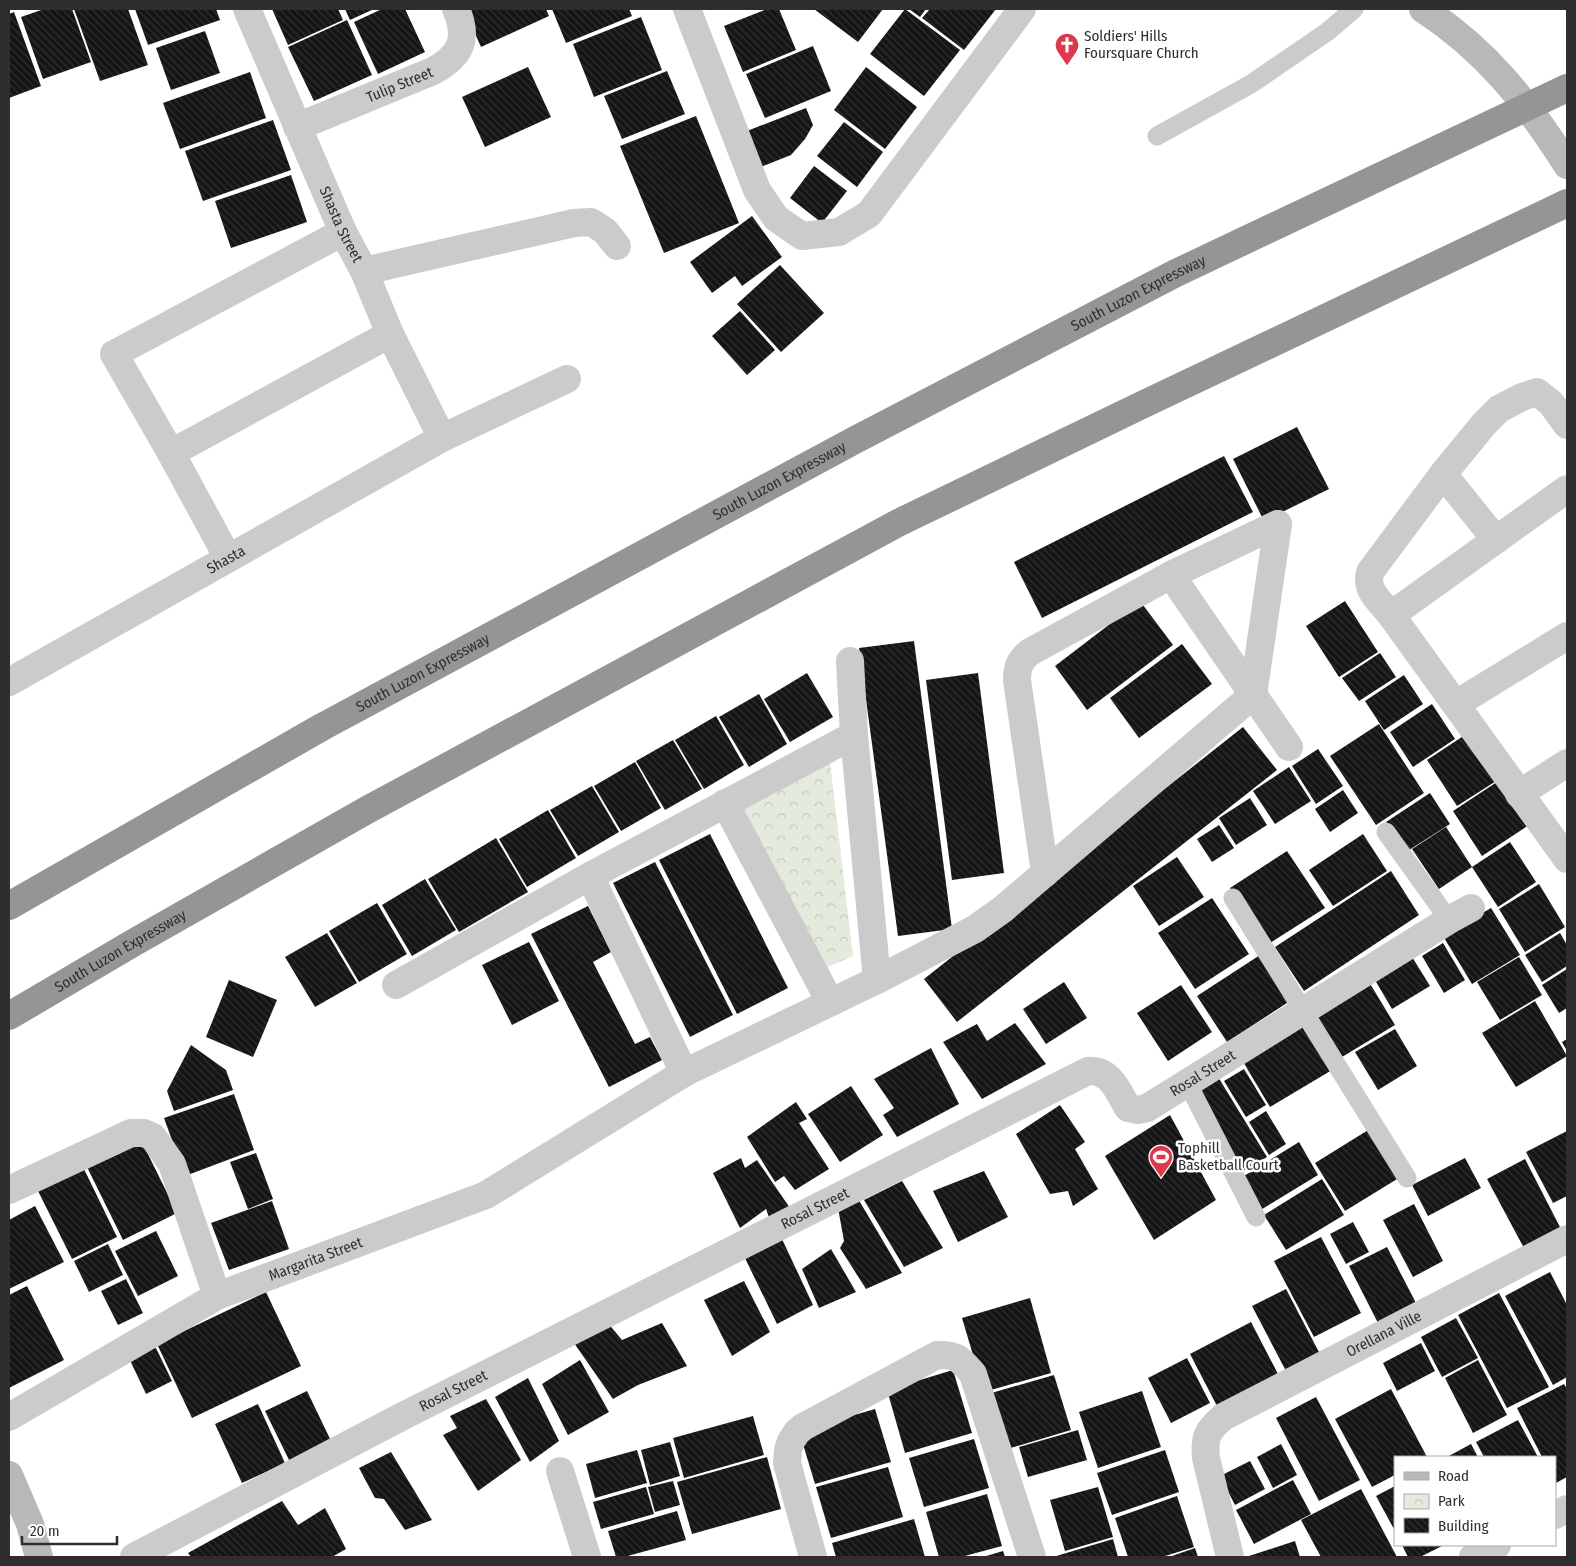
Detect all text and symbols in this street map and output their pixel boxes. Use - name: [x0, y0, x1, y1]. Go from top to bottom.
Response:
- place label: Soldiers' Hills Foursquare Church: [1084, 27, 1199, 62]
- church icon: Soldiers' Hills Foursquare Church: [1054, 32, 1080, 66]
- street label: Tulip Street: [364, 63, 436, 106]
- street label: Shasta Street: [316, 184, 367, 265]
- street label: South Luzon Expressway: [1068, 251, 1209, 335]
- street label: South Luzon Expressway: [710, 437, 849, 524]
- street label: Shasta: [204, 542, 248, 578]
- street label: South Luzon Expressway: [353, 629, 493, 716]
- street label: South Luzon Expressway: [51, 906, 189, 996]
- street label: Rosal Street: [1167, 1046, 1239, 1100]
- place label: Tophill Basketball Court: [1178, 1139, 1279, 1174]
- sports icon: Tophill Basketball Court: [1148, 1144, 1174, 1178]
- street label: Rosal Street: [778, 1184, 852, 1233]
- street label: Margarita Street: [266, 1233, 365, 1285]
- street label: Orellana Ville: [1343, 1307, 1425, 1361]
- street label: Rosal Street: [416, 1366, 490, 1415]
- legend: [1394, 1456, 1556, 1546]
- text: Road: [1438, 1467, 1469, 1485]
- text: Park: [1438, 1492, 1465, 1510]
- scale bar: [22, 1514, 118, 1546]
- text: Building: [1438, 1517, 1489, 1535]
- text: 20 m: [30, 1522, 60, 1540]

